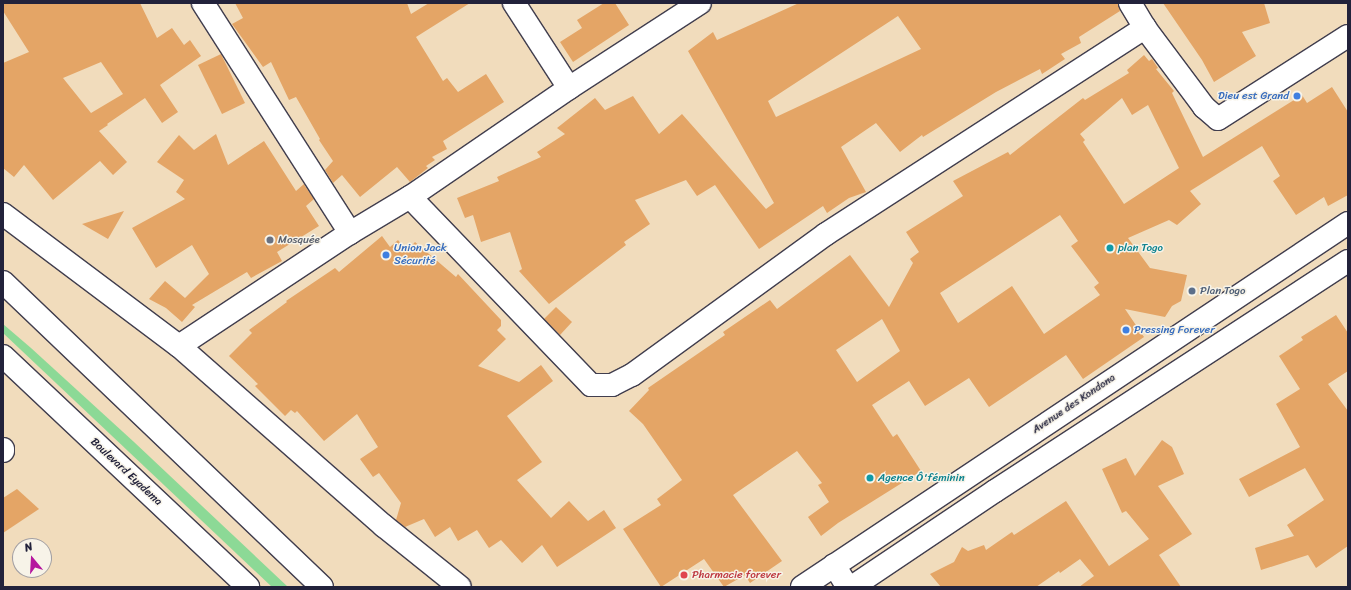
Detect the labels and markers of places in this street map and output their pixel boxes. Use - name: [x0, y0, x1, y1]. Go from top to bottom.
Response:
- place label: Dieu est Grand: [1218, 89, 1289, 103]
- marker: Dieu est Grand: [1292, 91, 1302, 101]
- place label: Mosquée: [278, 233, 320, 247]
- marker: Mosquée: [265, 235, 275, 245]
- place label: plan Togo: [1118, 241, 1163, 255]
- place label: Union Jack Sécurité: [394, 242, 447, 268]
- marker: plan Togo: [1105, 243, 1115, 253]
- marker: Union Jack Sécurité: [381, 250, 391, 260]
- place label: Plan Togo: [1200, 284, 1246, 298]
- marker: Plan Togo: [1187, 286, 1197, 296]
- place label: Pressing Forever: [1134, 323, 1214, 337]
- marker: Pressing Forever: [1121, 325, 1131, 335]
- place label: Agence Ô'féminin: [878, 471, 965, 485]
- marker: Agence Ô'féminin: [865, 473, 875, 483]
- place label: Pharmacie forever: [692, 568, 781, 582]
- marker: Pharmacie forever: [679, 570, 689, 580]

